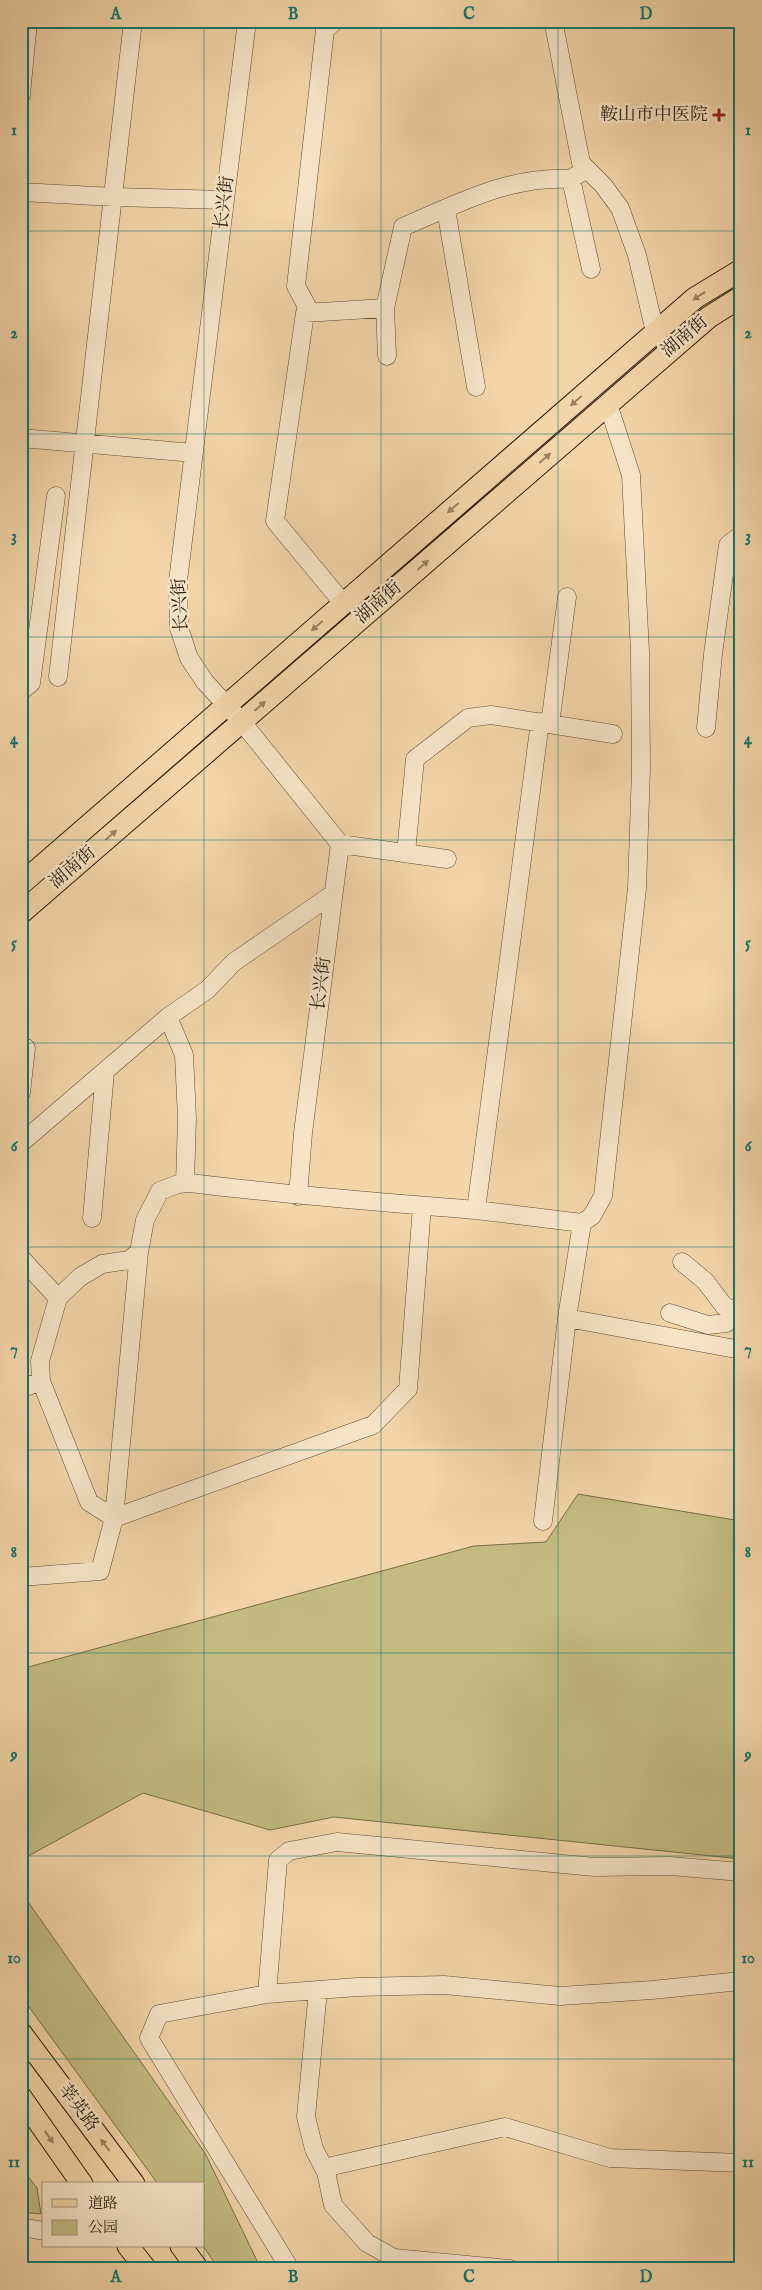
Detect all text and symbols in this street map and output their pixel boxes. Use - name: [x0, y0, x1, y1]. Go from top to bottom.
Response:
- text: A: [110, 5, 123, 25]
- text: B: [288, 5, 299, 25]
- text: C: [463, 5, 475, 25]
- text: D: [640, 5, 653, 25]
- place label: 鞍山市中医院: [600, 104, 708, 127]
- marker: 鞍山市中医院: [712, 108, 726, 122]
- text: 1: [11, 121, 17, 141]
- text: 1: [745, 121, 751, 141]
- street label: 长兴街: [210, 175, 240, 231]
- one-way arrow: [693, 291, 706, 301]
- street label: 湖南街: [657, 311, 713, 363]
- text: 2: [10, 324, 18, 344]
- text: 2: [744, 324, 752, 344]
- one-way arrow: [570, 395, 582, 407]
- one-way arrow: [539, 453, 552, 464]
- one-way arrow: [447, 502, 460, 513]
- text: 3: [11, 527, 17, 547]
- text: 3: [745, 527, 751, 547]
- one-way arrow: [416, 559, 428, 571]
- street label: 长兴街: [168, 577, 194, 633]
- street label: 湖南街: [351, 577, 407, 629]
- one-way arrow: [311, 620, 324, 631]
- one-way arrow: [254, 700, 266, 712]
- text: 4: [10, 730, 19, 750]
- text: 4: [744, 730, 753, 750]
- one-way arrow: [104, 830, 117, 841]
- street label: 湖南街: [45, 842, 101, 894]
- text: 5: [11, 934, 17, 954]
- text: 5: [745, 934, 751, 954]
- street label: 长兴街: [307, 956, 337, 1012]
- text: 6: [11, 1137, 19, 1157]
- text: 6: [745, 1137, 753, 1157]
- text: 7: [10, 1340, 18, 1360]
- text: 7: [744, 1340, 752, 1360]
- text: 8: [11, 1543, 17, 1563]
- text: 8: [745, 1543, 751, 1563]
- text: 9: [10, 1746, 18, 1766]
- text: 9: [744, 1746, 752, 1766]
- text: 10: [7, 1949, 21, 1969]
- text: 10: [741, 1949, 755, 1969]
- street label: 莘英路: [53, 2080, 103, 2136]
- one-way arrow: [44, 2130, 54, 2144]
- one-way arrow: [100, 2138, 110, 2152]
- text: 11: [8, 2153, 20, 2173]
- text: 11: [742, 2153, 754, 2173]
- legend: [42, 2182, 205, 2248]
- text: 道路: [88, 2194, 118, 2213]
- text: 公园: [88, 2218, 118, 2237]
- text: A: [110, 2268, 123, 2288]
- text: B: [288, 2268, 299, 2288]
- text: C: [463, 2268, 475, 2288]
- text: D: [640, 2268, 653, 2288]

